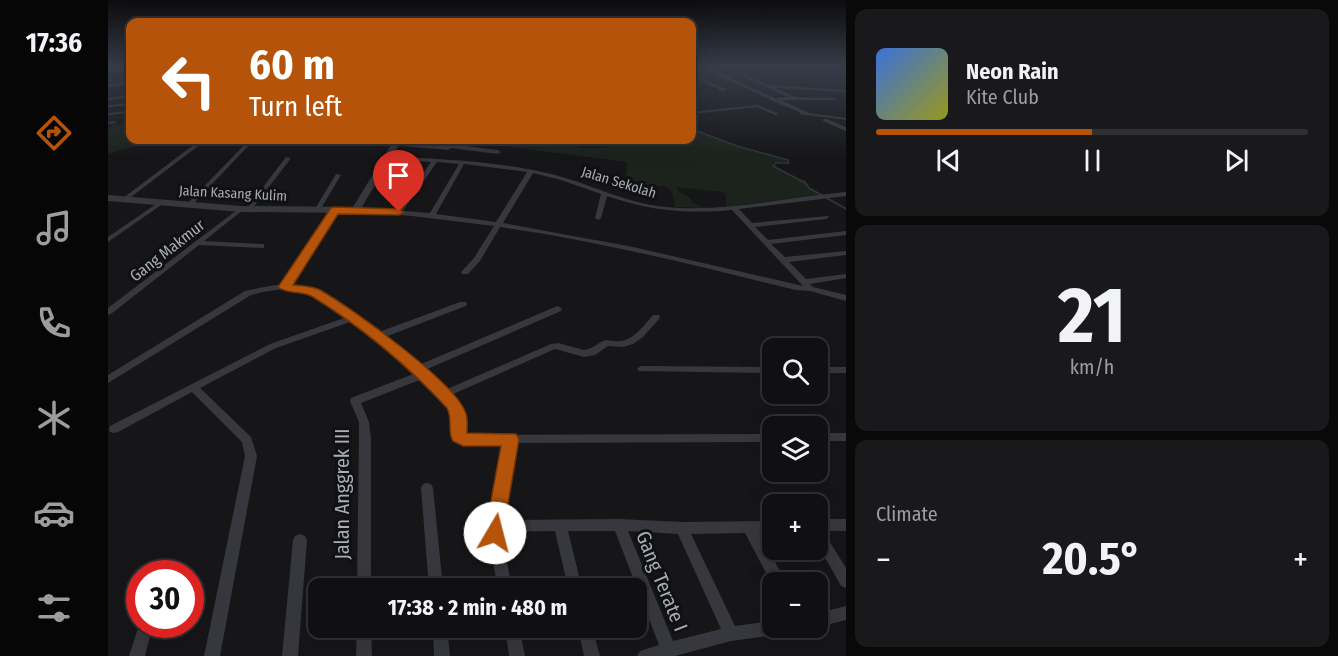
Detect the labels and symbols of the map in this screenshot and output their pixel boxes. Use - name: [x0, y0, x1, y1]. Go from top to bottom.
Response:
- pin: [373, 150, 424, 212]
- street label: Jalan Sekolah: [579, 163, 658, 202]
- street label: Jalan Kasang Kulim: [178, 182, 288, 205]
- street label: Gang Makmur: [126, 215, 209, 285]
- street label: Jalan Anggrek III: [330, 428, 354, 560]
- position arrow: [463, 501, 527, 565]
- street label: Gang Terate I: [631, 527, 693, 635]
- speed limit sign: 30: [126, 560, 204, 638]

